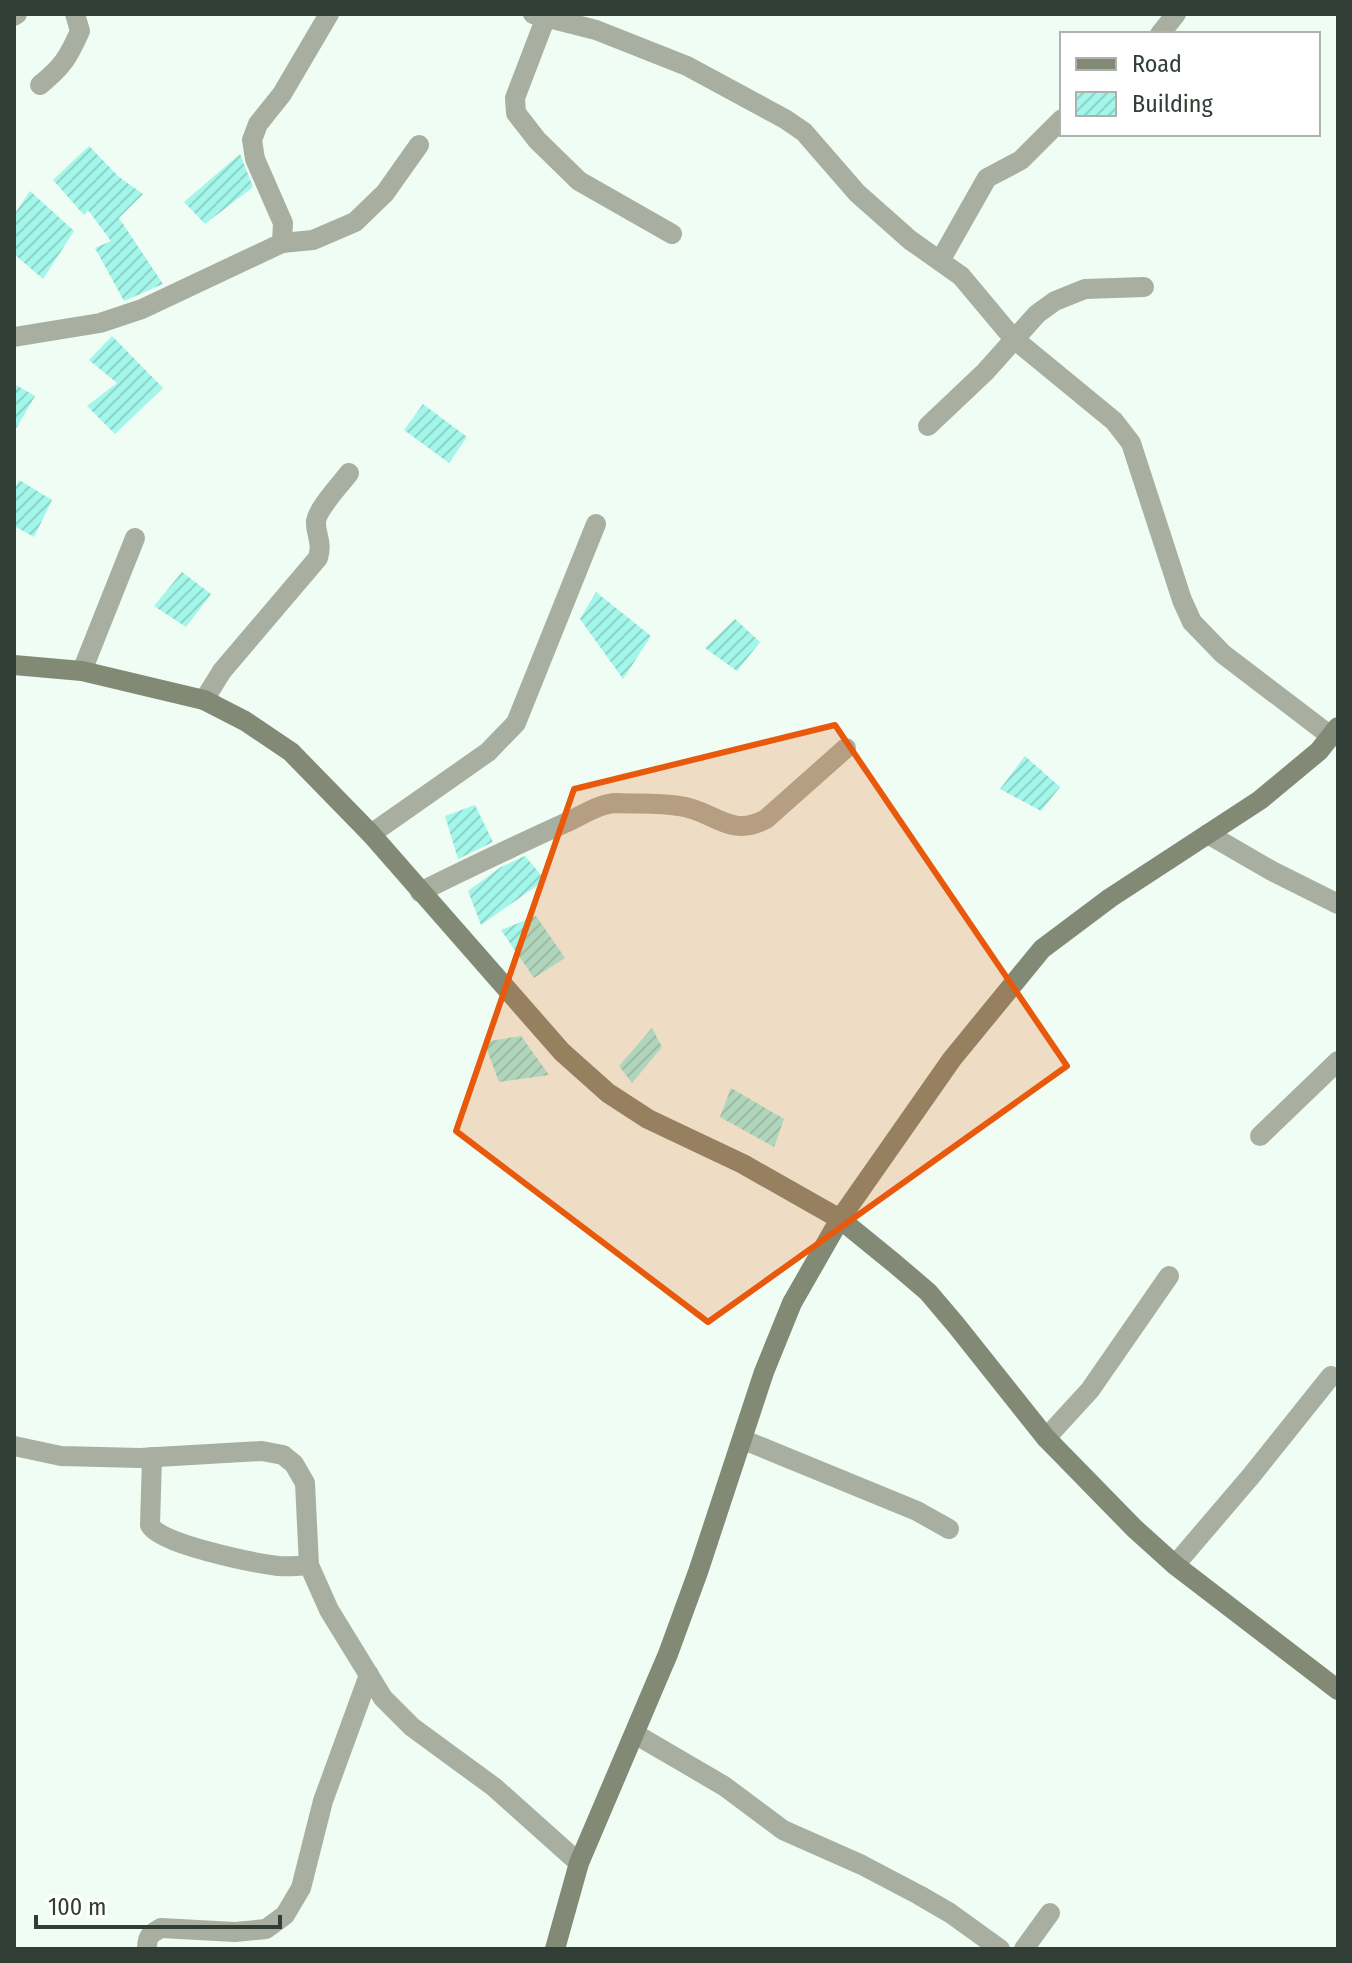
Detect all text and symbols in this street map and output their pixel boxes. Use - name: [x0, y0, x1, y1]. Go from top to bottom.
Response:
- legend: [1060, 32, 1320, 136]
- text: Road: [1132, 50, 1182, 78]
- text: Building: [1132, 90, 1214, 118]
- scale bar: [36, 1879, 280, 1929]
- text: 100 m: [48, 1893, 106, 1921]

